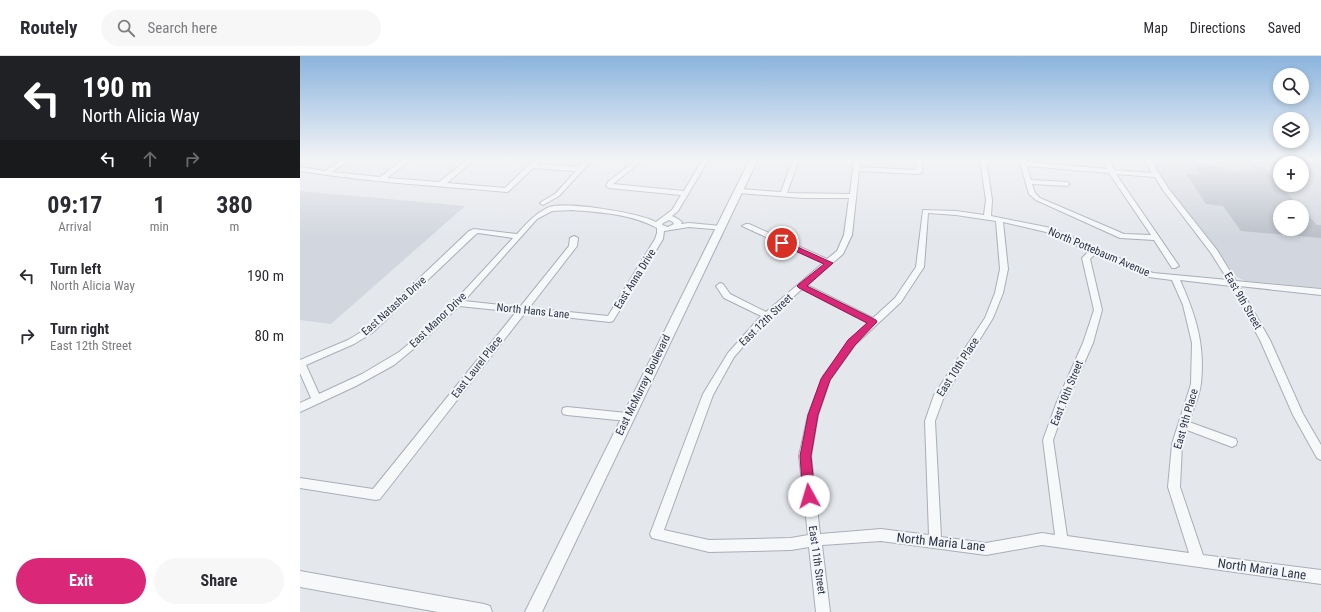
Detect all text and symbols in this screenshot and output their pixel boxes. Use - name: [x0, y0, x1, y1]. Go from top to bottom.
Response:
- search box: [101, 10, 381, 46]
- text: Routely: [20, 16, 77, 39]
- icon: search: [115, 17, 137, 39]
- text: Search here: [147, 19, 217, 37]
- text: Map: [1144, 20, 1168, 36]
- text: Directions: [1190, 20, 1246, 36]
- text: Saved: [1268, 20, 1301, 36]
- map controls: [1273, 68, 1309, 236]
- button: search: [1273, 68, 1309, 104]
- text: 190 m: [82, 71, 152, 104]
- icon: left: [16, 72, 68, 124]
- text: North Alicia Way: [82, 105, 200, 126]
- button: layers: [1273, 112, 1309, 148]
- icon: left: [97, 148, 119, 170]
- icon: ahead: [139, 148, 161, 170]
- icon: right: [181, 148, 203, 170]
- button: +: [1273, 156, 1309, 192]
- text: 09:17: [47, 191, 102, 219]
- text: 1: [153, 191, 165, 219]
- text: 380: [216, 191, 253, 219]
- button: −: [1273, 200, 1309, 236]
- text: Arrival: [58, 219, 91, 234]
- text: min: [150, 219, 169, 234]
- text: m: [230, 219, 239, 234]
- street label: North Pottebaum Avenue: [1046, 225, 1152, 279]
- pin: [765, 226, 799, 260]
- icon: arrive: [771, 232, 793, 254]
- street label: East Anna Drive: [611, 247, 659, 311]
- text: Turn left: [50, 260, 101, 278]
- icon: left: [16, 265, 38, 287]
- text: 190 m: [247, 267, 284, 285]
- street label: East 9th Street: [1221, 270, 1265, 332]
- street label: East Natasha Drive: [359, 274, 429, 338]
- text: North Alicia Way: [50, 278, 135, 293]
- street label: East Manor Drive: [407, 290, 469, 350]
- street label: East 12th Street: [737, 291, 795, 349]
- street label: North Hans Lane: [496, 301, 570, 321]
- text: Turn right: [50, 320, 109, 338]
- icon: right: [16, 325, 38, 347]
- text: 80 m: [254, 327, 284, 345]
- street label: East Laurel Place: [449, 333, 505, 401]
- street label: East McMurray Boulevard: [613, 333, 673, 437]
- street label: East 10th Place: [934, 335, 982, 399]
- text: East 12th Street: [50, 338, 132, 353]
- street label: East 10th Street: [1048, 358, 1086, 428]
- street label: East 9th Place: [1171, 387, 1201, 451]
- position arrow: [788, 475, 830, 517]
- street label: East 11th Street: [806, 525, 828, 595]
- street label: North Maria Lane: [896, 530, 986, 554]
- street label: North Maria Lane: [1217, 555, 1307, 583]
- button: Exit: [16, 558, 146, 604]
- button: Share: [154, 558, 284, 604]

